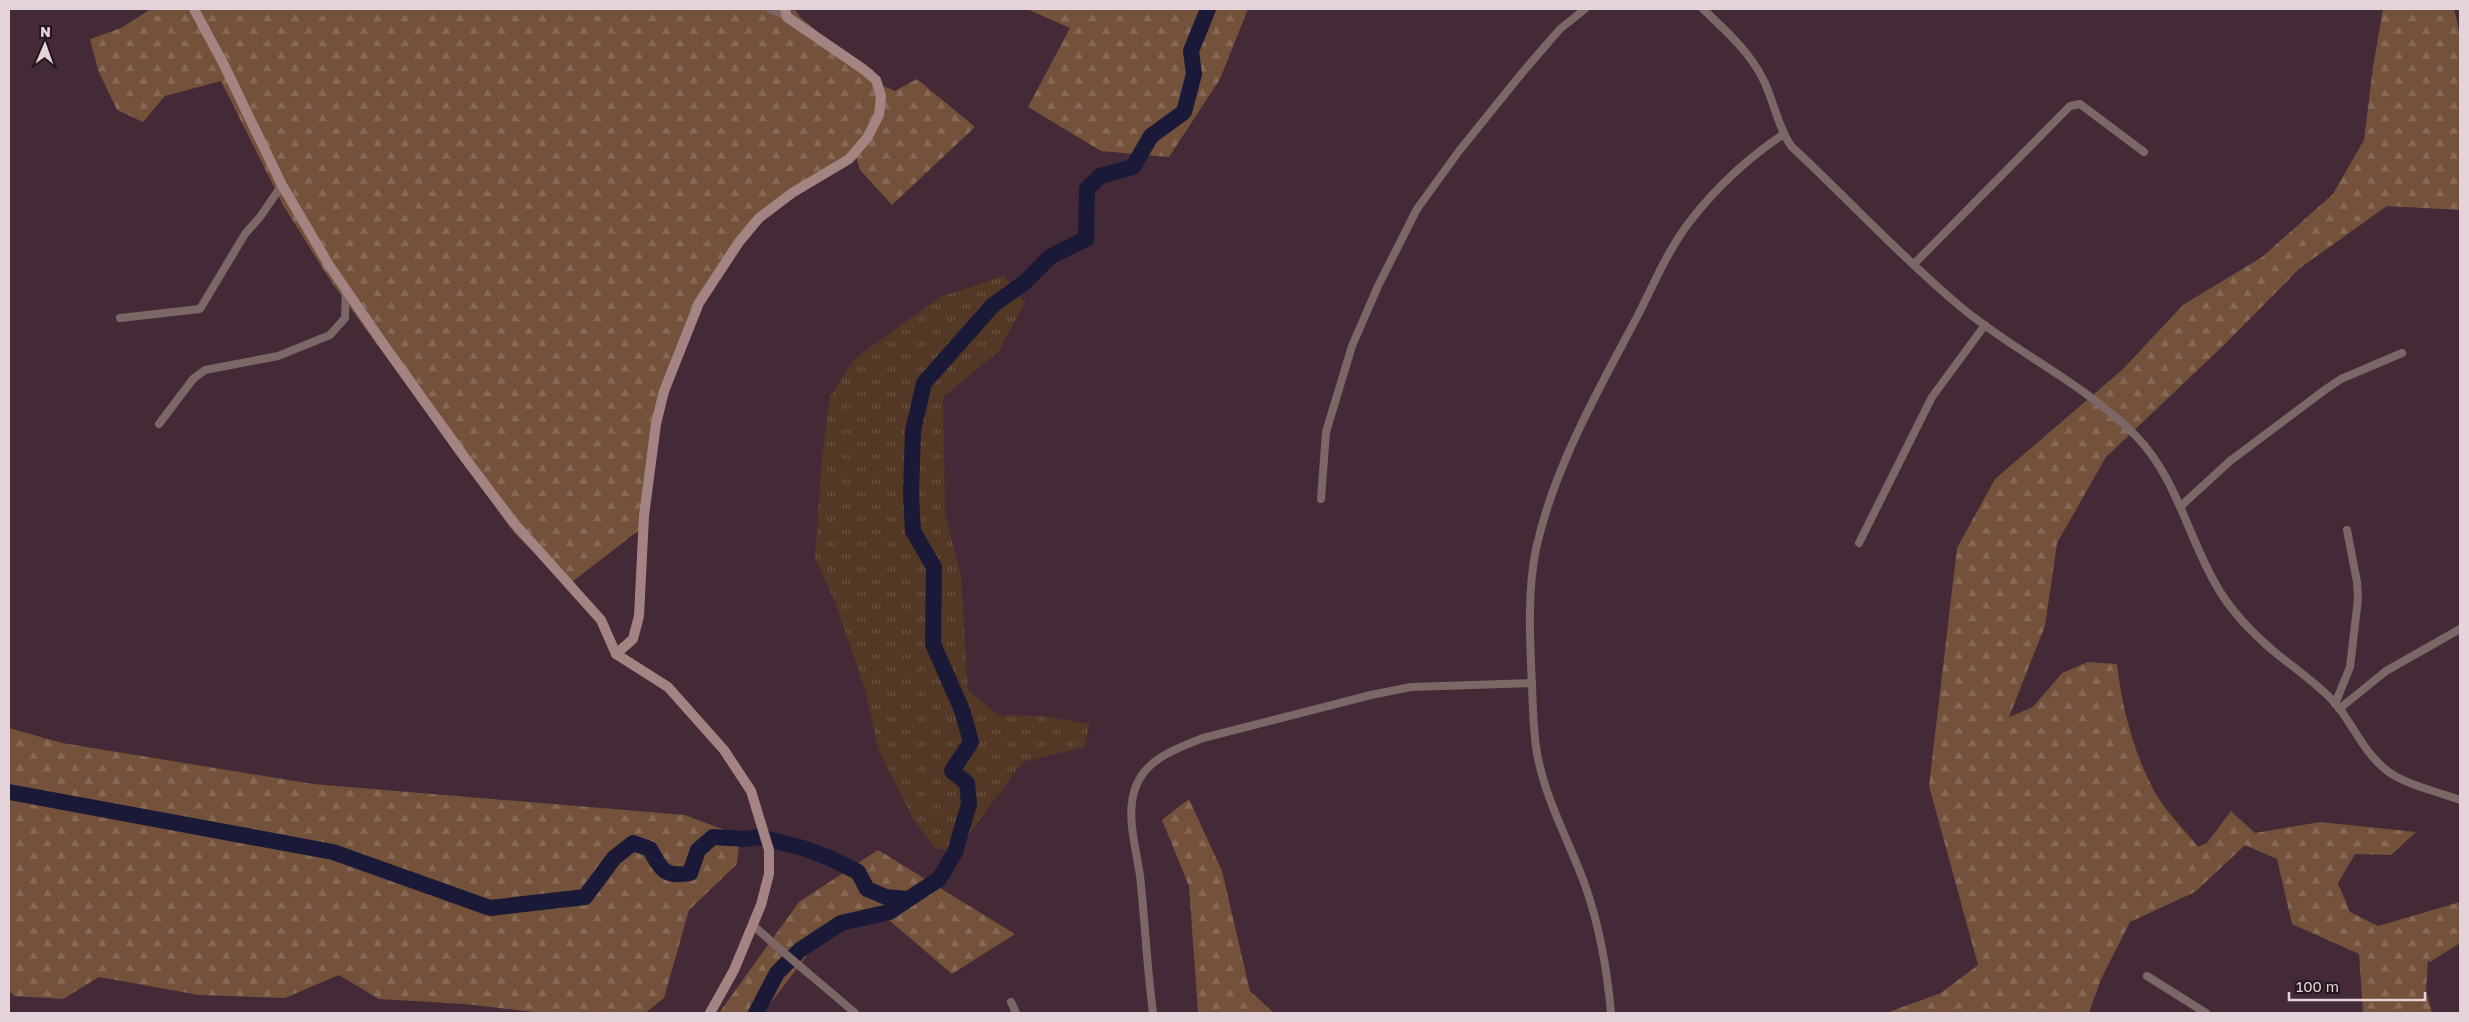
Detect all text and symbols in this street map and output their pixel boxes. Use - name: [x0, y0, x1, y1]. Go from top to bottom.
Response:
- north arrow: [20, 20, 70, 70]
- text: N: [40, 23, 51, 40]
- scale bar: [2289, 970, 2425, 1002]
- text: 100 m: [2296, 977, 2339, 995]

